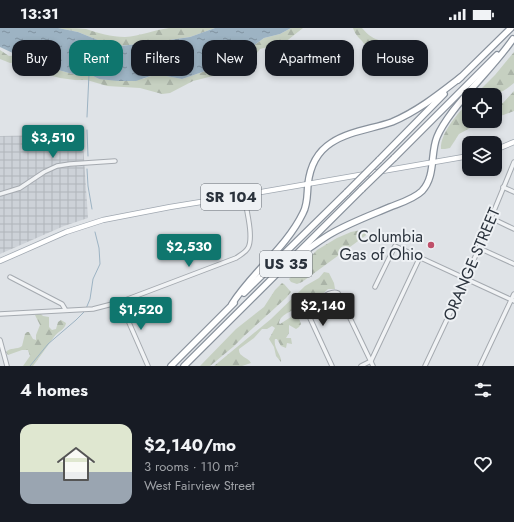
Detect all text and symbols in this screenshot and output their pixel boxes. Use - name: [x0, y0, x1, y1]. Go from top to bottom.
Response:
- text: 13:31: [20, 3, 59, 25]
- chip: Buy: [12, 40, 61, 76]
- chip: Rent: [69, 40, 123, 76]
- chip: Filters: [131, 40, 194, 76]
- chip: New: [202, 40, 257, 76]
- chip: Apartment: [265, 40, 354, 76]
- chip: House: [362, 40, 428, 76]
- map controls: [462, 88, 502, 176]
- button: locate: [462, 88, 502, 128]
- pin: $3,510: [20, 125, 86, 159]
- text: $3,510: [31, 128, 75, 147]
- button: layers: [462, 136, 502, 176]
- road number: SR 104: [201, 184, 261, 210]
- street label: ORANGE STREET: [437, 204, 506, 324]
- place label: Columbia Gas of Ohio: [340, 225, 423, 266]
- pin: $2,530: [156, 234, 222, 268]
- text: $2,530: [166, 237, 212, 256]
- marker: Columbia Gas of Ohio: [426, 240, 436, 250]
- road number: US 35: [260, 251, 312, 277]
- pin: $2,140: [290, 293, 356, 327]
- text: $2,140: [300, 296, 346, 315]
- pin: $1,520: [108, 297, 174, 331]
- text: $1,520: [119, 300, 163, 319]
- text: 4 homes: [20, 378, 88, 402]
- icon: filters: [472, 379, 494, 401]
- text: $2,140/mo: [144, 433, 236, 457]
- icon: home: [52, 440, 100, 488]
- icon: heart: [472, 453, 494, 475]
- text: 3 rooms · 110 m²: [144, 457, 239, 476]
- text: West Fairview Street: [144, 476, 255, 495]

